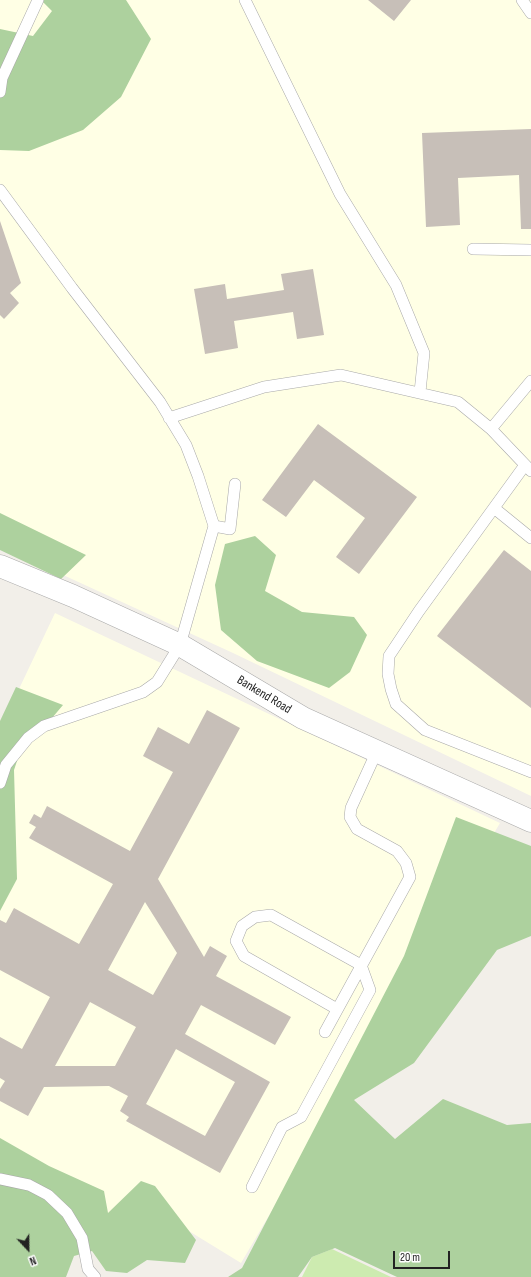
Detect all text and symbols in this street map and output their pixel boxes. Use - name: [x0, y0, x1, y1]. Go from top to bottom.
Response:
- street label: Bankend Road: [234, 673, 294, 717]
- north arrow: [8, 1229, 48, 1269]
- scale bar: [395, 1243, 452, 1269]
- text: 20 m: [400, 1250, 420, 1265]
- text: N: [28, 1253, 38, 1268]

